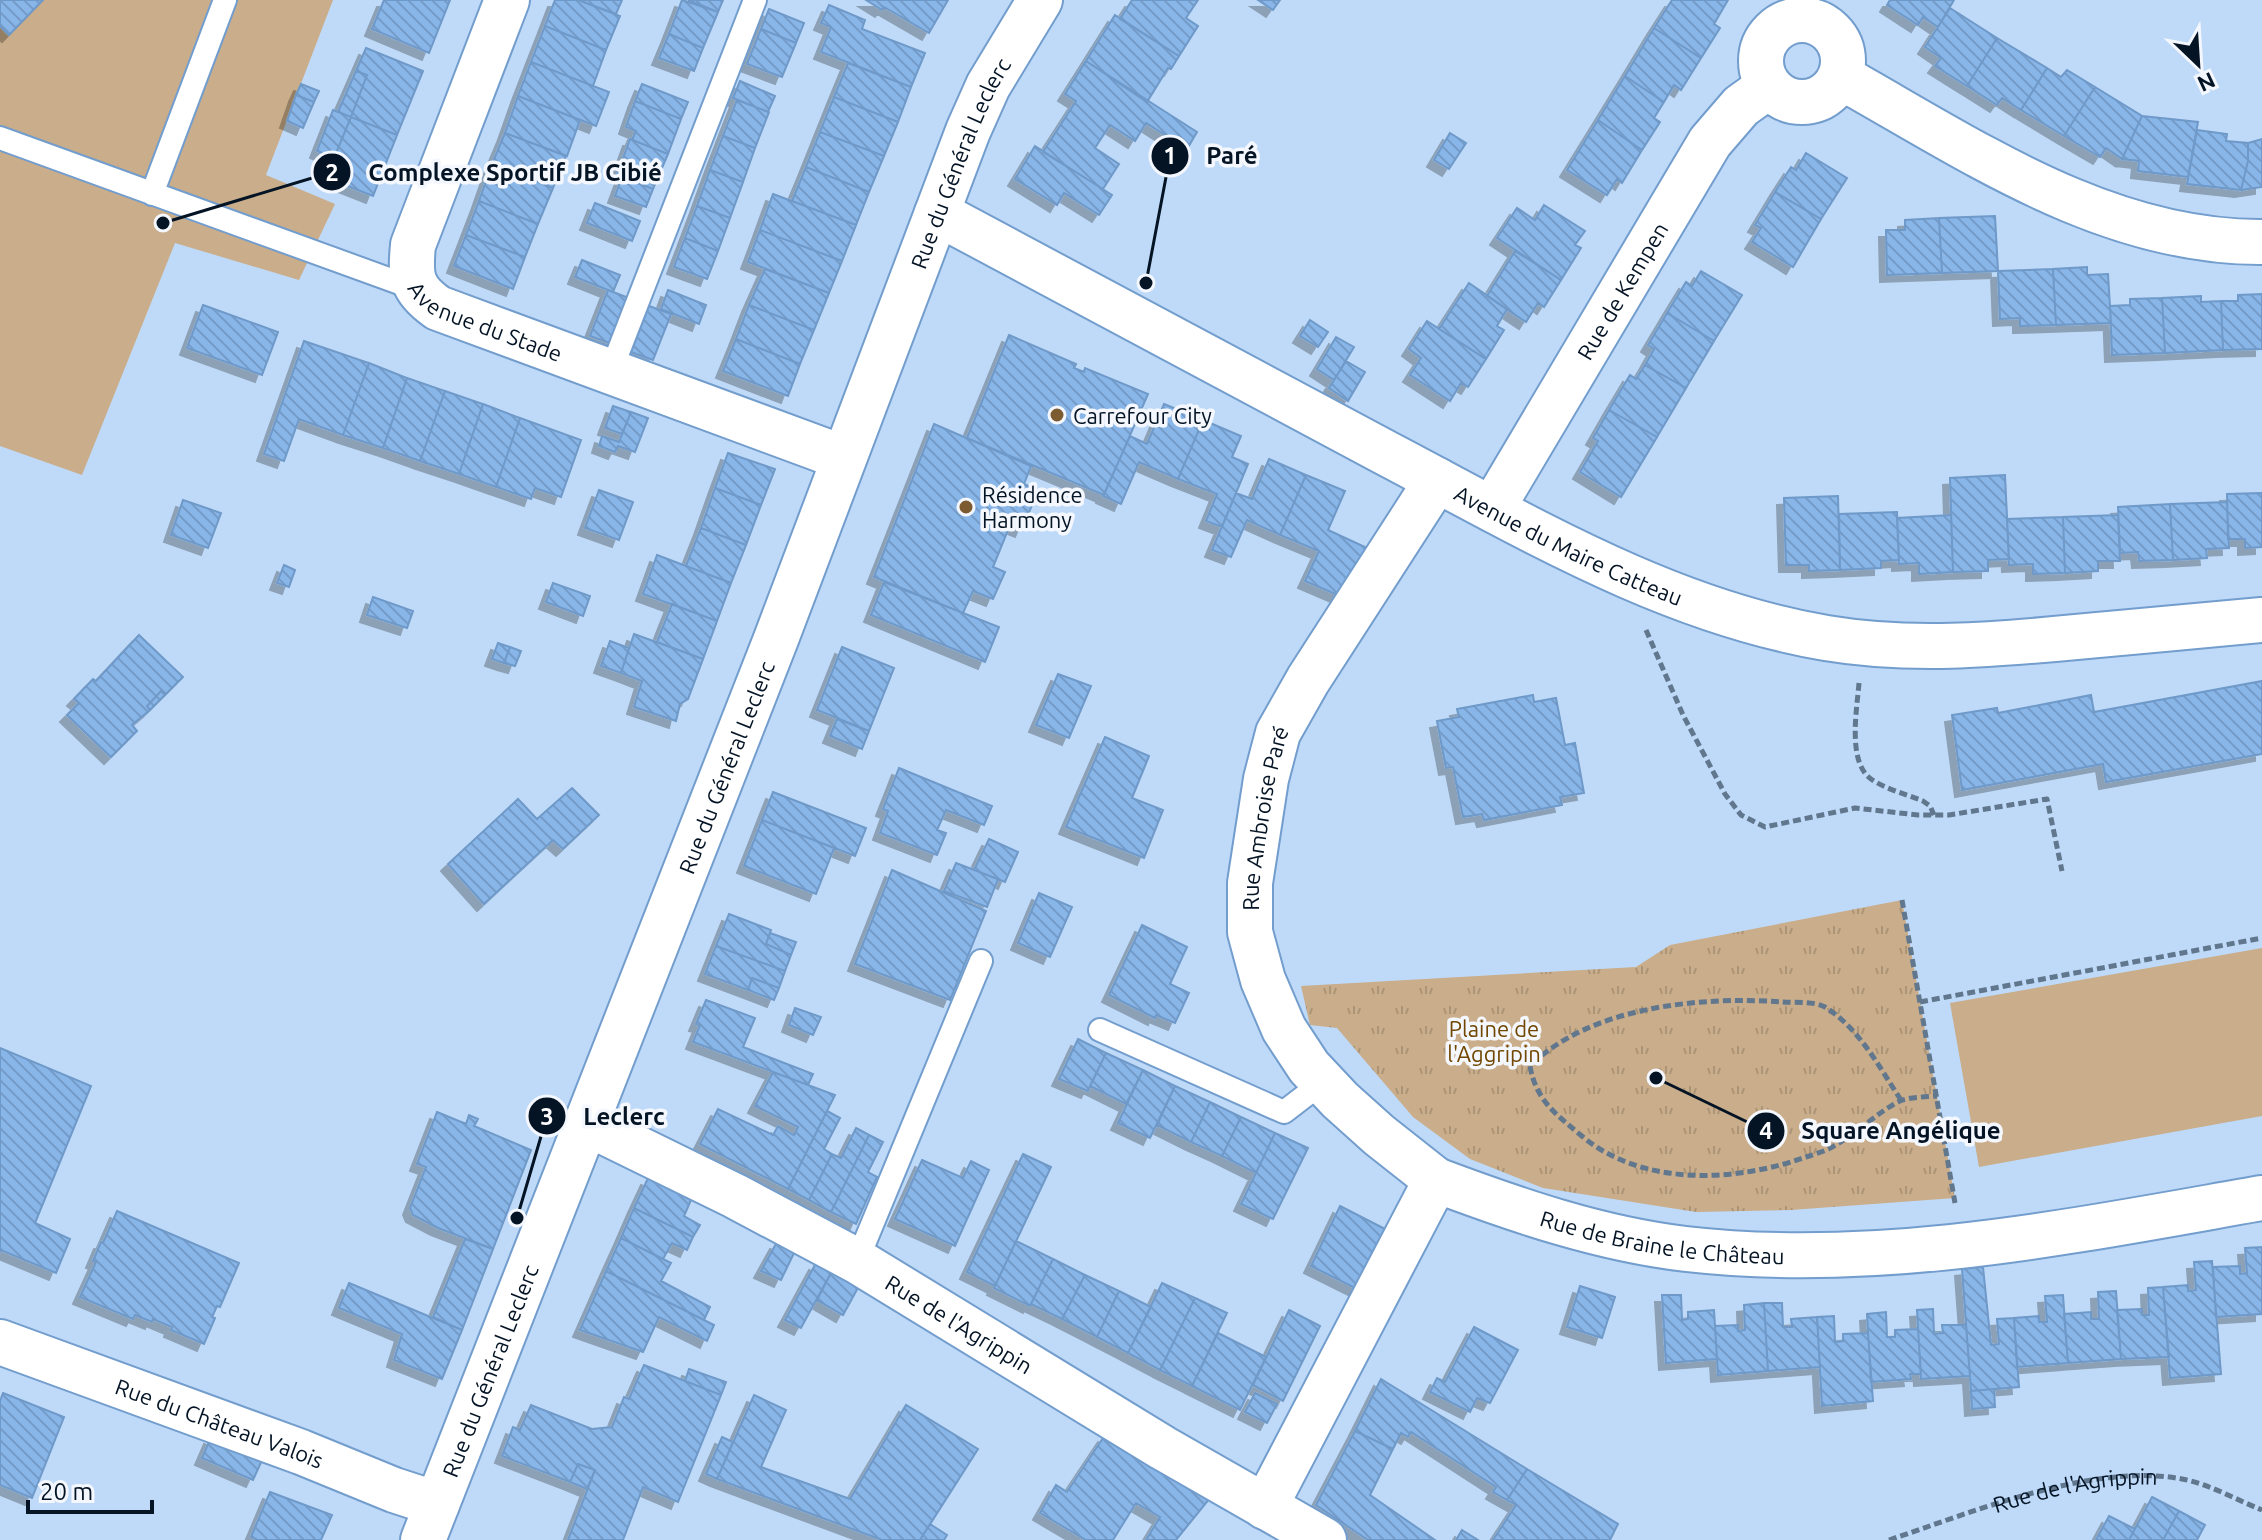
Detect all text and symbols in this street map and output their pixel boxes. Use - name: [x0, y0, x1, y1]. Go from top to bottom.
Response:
- north arrow: [2158, 24, 2238, 104]
- street label: Rue du Général Leclerc: [905, 53, 1015, 272]
- text: N: [2194, 68, 2219, 97]
- callout: Paré: [1150, 132, 1273, 180]
- text: 1: [1163, 142, 1177, 169]
- text: Paré: [1206, 142, 1258, 169]
- callout: Complexe Sportif JB Cibié: [312, 148, 678, 196]
- text: 2: [325, 159, 339, 186]
- text: Complexe Sportif JB Cibié: [368, 159, 662, 186]
- street label: Rue de Kempen: [1571, 217, 1672, 364]
- street label: Avenue du Stade: [404, 277, 566, 365]
- place label: Carrefour City: [1073, 403, 1212, 428]
- marker: Carrefour City: [1048, 406, 1066, 424]
- street label: Avenue du Maire Catteau: [1451, 480, 1686, 610]
- place label: Résidence Harmony: [982, 482, 1083, 532]
- marker: Résidence Harmony: [957, 498, 975, 516]
- street label: Rue du Général Leclerc: [673, 657, 779, 877]
- street label: Rue Ambroise Paré: [1237, 720, 1292, 911]
- park label: Plaine de l'Aggripin: [1447, 1016, 1541, 1066]
- callout: Leclerc: [527, 1092, 680, 1140]
- text: 3: [540, 1103, 554, 1130]
- text: Leclerc: [583, 1103, 665, 1130]
- callout: Square Angélique: [1746, 1107, 2017, 1155]
- text: 4: [1759, 1117, 1773, 1144]
- text: Square Angélique: [1801, 1117, 2001, 1144]
- street label: Rue de Braine le Château: [1537, 1205, 1785, 1268]
- street label: Rue du Général Leclerc: [437, 1261, 542, 1480]
- street label: Rue de l'Agrippin: [881, 1269, 1037, 1378]
- street label: Rue du Château Valois: [112, 1373, 327, 1472]
- street label: Rue de l'Agrippin: [1990, 1463, 2158, 1516]
- scale bar: [28, 1464, 152, 1514]
- text: 20 m: [40, 1478, 93, 1505]

